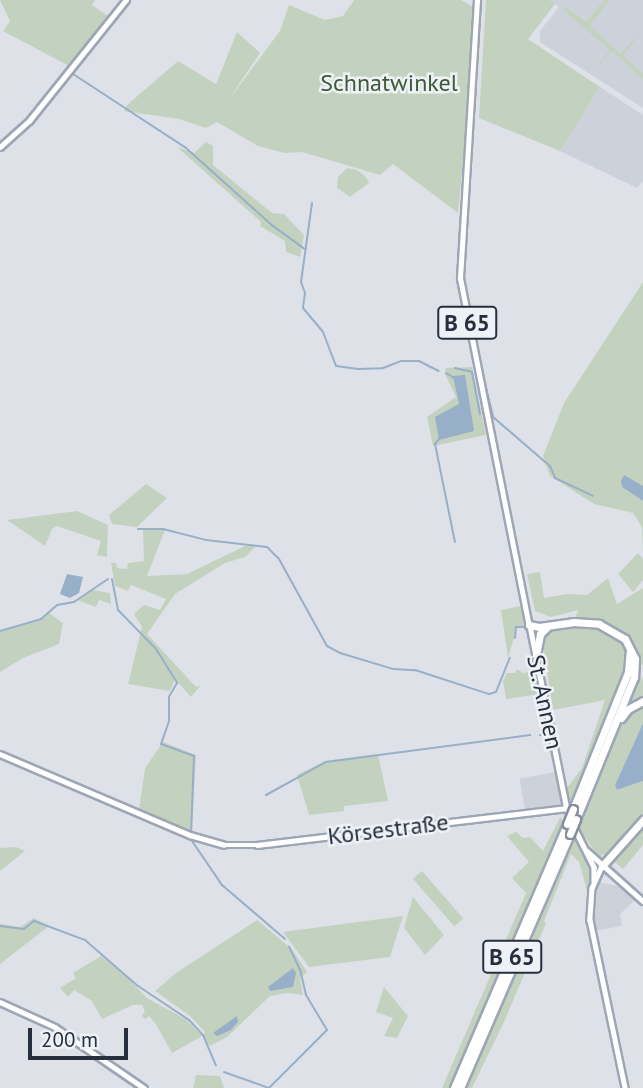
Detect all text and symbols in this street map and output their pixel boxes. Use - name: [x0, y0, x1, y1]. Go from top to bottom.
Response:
- park label: Schnatwinkel: [320, 69, 458, 97]
- road number: B 65: [437, 304, 497, 342]
- street label: St. Annen: [521, 651, 569, 753]
- street label: Körsestraße: [326, 807, 450, 851]
- road number: B 65: [482, 938, 542, 976]
- scale bar: [32, 1014, 131, 1058]
- text: 200 m: [41, 1026, 98, 1053]

